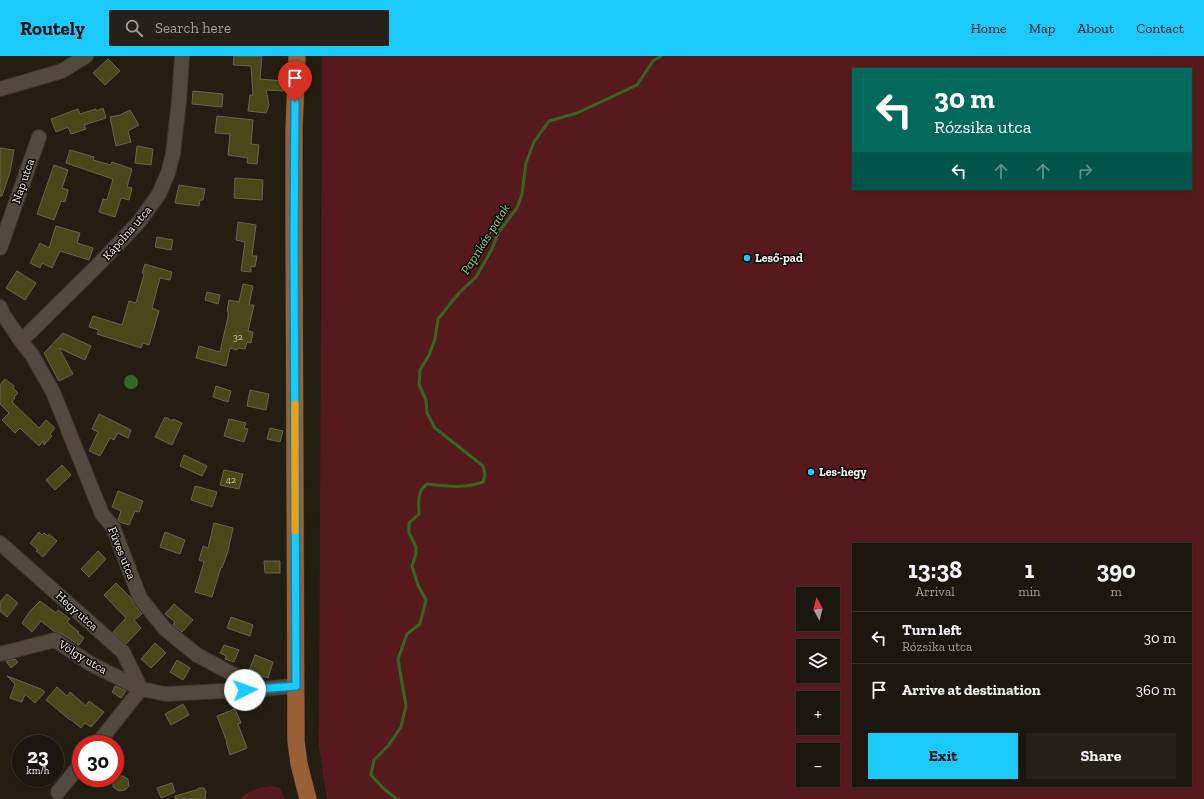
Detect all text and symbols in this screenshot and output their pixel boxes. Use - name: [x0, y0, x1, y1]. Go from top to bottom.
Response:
- search box: [109, 10, 389, 46]
- text: Routely: [20, 17, 85, 40]
- icon: search: [123, 17, 145, 39]
- text: Search here: [155, 19, 231, 37]
- text: Home: [971, 20, 1007, 37]
- text: Map: [1029, 20, 1055, 37]
- text: About: [1077, 20, 1114, 37]
- text: Contact: [1136, 20, 1184, 37]
- pin: [278, 61, 312, 102]
- icon: arrive: [284, 67, 306, 89]
- text: 30 m: [934, 82, 995, 115]
- icon: left: [868, 84, 920, 136]
- text: Rózsika utca: [934, 116, 1031, 138]
- street label: Nap utca: [9, 157, 37, 205]
- icon: left: [948, 160, 970, 182]
- icon: ahead: [990, 160, 1012, 182]
- icon: ahead: [1032, 160, 1054, 182]
- icon: right: [1074, 160, 1096, 182]
- water label: Paprikás-patak: [457, 201, 513, 277]
- street label: Kápolna utca: [100, 203, 155, 263]
- place label: Leső-pad: [755, 251, 803, 265]
- marker: Leső-pad: [742, 253, 752, 263]
- house number: 32: [233, 331, 243, 343]
- place label: Les-hegy: [819, 465, 867, 479]
- marker: Les-hegy: [806, 467, 816, 477]
- house number: 42: [226, 474, 236, 486]
- street label: Füves utca: [105, 525, 139, 581]
- text: 13:38: [908, 555, 962, 584]
- text: 1: [1024, 555, 1034, 584]
- text: 390: [1096, 555, 1136, 584]
- text: Arrival: [916, 584, 955, 599]
- text: min: [1018, 584, 1040, 599]
- text: m: [1111, 584, 1122, 599]
- north arrow: [796, 587, 840, 631]
- map controls: [796, 587, 840, 787]
- street label: Hegy utca: [53, 588, 101, 634]
- text: Turn left: [902, 621, 962, 639]
- icon: left: [868, 627, 890, 649]
- text: 30 m: [1144, 629, 1176, 647]
- street label: Völgy utca: [55, 637, 110, 677]
- button: layers: [796, 639, 840, 683]
- text: Rózsika utca: [902, 639, 972, 654]
- position arrow: [224, 669, 266, 711]
- icon: arrive: [868, 679, 890, 701]
- text: Arrive at destination: [902, 681, 1041, 699]
- text: 360 m: [1136, 681, 1176, 699]
- button: +: [796, 691, 840, 735]
- button: Exit: [868, 733, 1018, 779]
- button: Share: [1026, 733, 1176, 779]
- speed limit sign: 30: [72, 735, 124, 787]
- button: −: [796, 743, 840, 787]
- text: 23: [27, 744, 49, 768]
- text: km/h: [27, 765, 49, 777]

